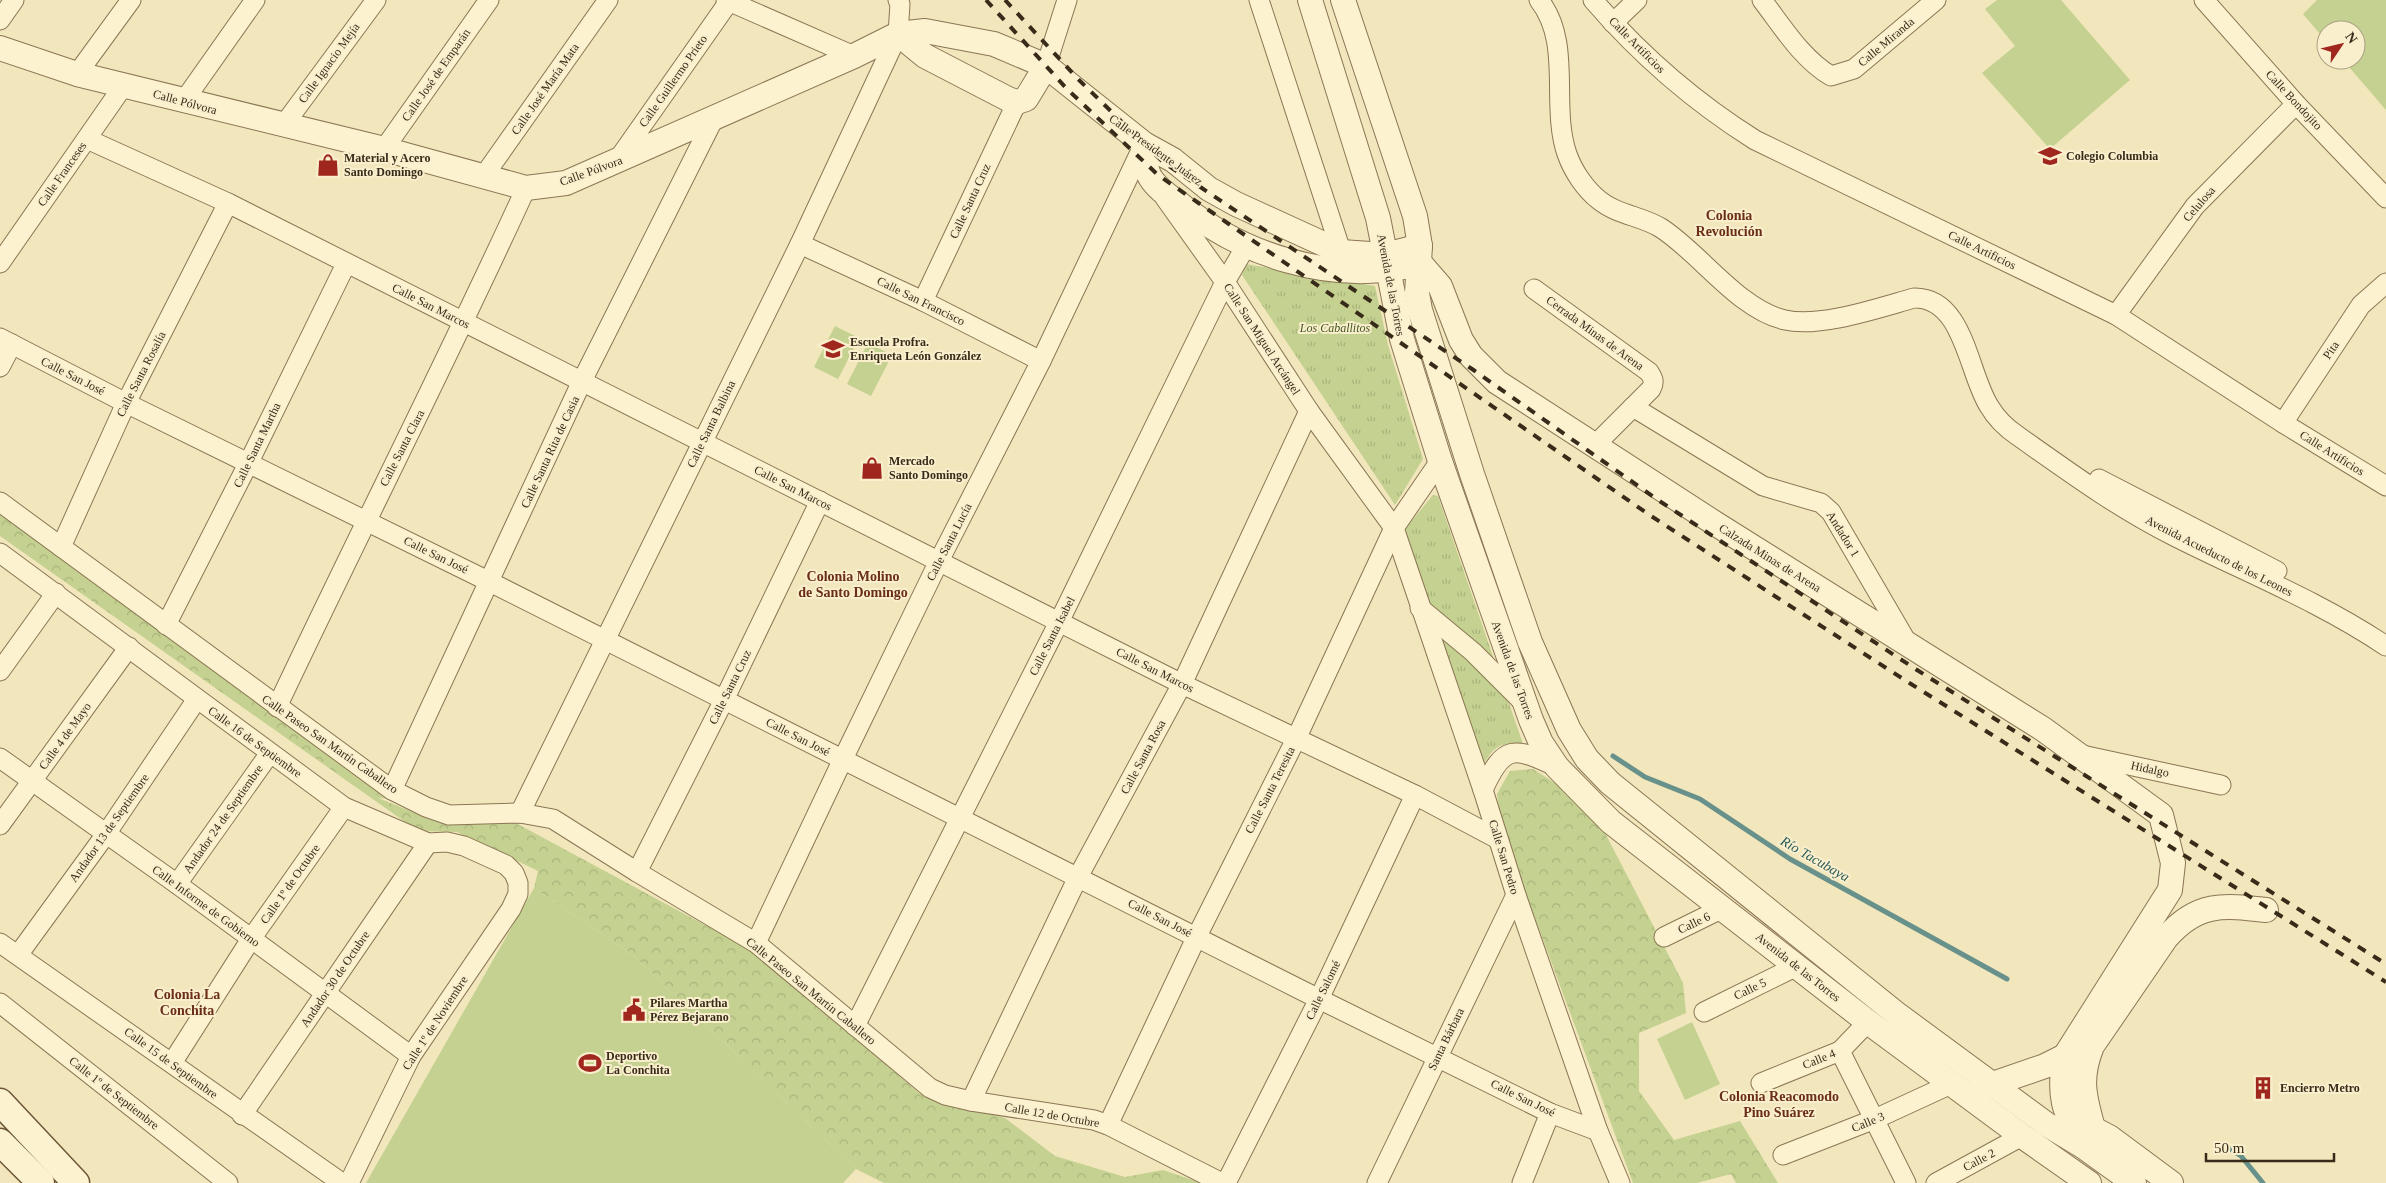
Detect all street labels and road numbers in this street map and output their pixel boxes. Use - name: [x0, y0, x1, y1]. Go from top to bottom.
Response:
- street label: Calle Artificios: [1606, 14, 1668, 76]
- street label: Calle Miranda: [1855, 14, 1917, 70]
- street label: Calle Ignacio Mejía: [295, 20, 363, 106]
- street label: Calle José de Emparán: [399, 26, 473, 124]
- street label: Calle Guillermo Prieto: [636, 32, 710, 130]
- street label: Calle José María Mata: [508, 40, 582, 137]
- street label: Calle Bondojito: [2263, 67, 2325, 133]
- street label: Calle Pólvora: [151, 87, 219, 117]
- street label: Calle Presidente Juárez: [1107, 111, 1205, 189]
- street label: Calle Franceses: [35, 139, 90, 209]
- street label: Calle Pólvora: [558, 153, 625, 189]
- street label: Calle Santa Cruz: [946, 161, 994, 241]
- street label: Celulosa: [2180, 183, 2218, 224]
- street label: Calle Artificios: [1946, 228, 2018, 273]
- street label: Avenida de las Torres: [1374, 233, 1408, 338]
- street label: Calle San Francisco: [875, 274, 967, 328]
- street label: Calle San Marcos: [390, 280, 472, 332]
- street label: Calle San Miguel Arcángel: [1221, 281, 1304, 398]
- street label: Cerrada Minas de Arena: [1544, 293, 1647, 373]
- street label: Calle Santa Rosalía: [113, 328, 169, 419]
- street label: Pita: [2320, 338, 2342, 362]
- street label: Calle San José: [39, 354, 107, 398]
- street label: Calle Santa Balbina: [684, 377, 738, 470]
- street label: Calle Santa Rita de Casia: [518, 393, 582, 510]
- street label: Calle Santa Martha: [230, 400, 284, 490]
- street label: Calle Santa Clara: [377, 407, 428, 489]
- street label: Calle Artificios: [2297, 428, 2367, 479]
- street label: Calle San Marcos: [752, 462, 834, 514]
- street label: Calle Santa Lucía: [923, 500, 975, 583]
- street label: Andador 1: [1824, 509, 1862, 559]
- street label: Avenida Acueducto de los Leones: [2143, 513, 2295, 599]
- street label: Calzada Minas de Arena: [1716, 521, 1824, 595]
- street label: Calle San José: [401, 533, 471, 577]
- street label: Calle Santa Isabel: [1026, 594, 1078, 678]
- street label: Avenida de las Torres: [1489, 619, 1537, 721]
- street label: Calle San Marcos: [1114, 644, 1196, 696]
- street label: Calle Santa Cruz: [706, 647, 754, 727]
- street label: Calle Paseo San Martín Caballero: [259, 692, 401, 796]
- street label: Calle 4 de Mayo: [36, 700, 94, 772]
- street label: Calle 16 de Septiembre: [205, 703, 305, 781]
- street label: Calle San José: [764, 715, 832, 759]
- street label: Calle Santa Rosa: [1118, 717, 1169, 796]
- street label: Calle Santa Teresita: [1242, 744, 1298, 836]
- street label: Hidalgo: [2130, 758, 2170, 780]
- street label: Andador 24 de Septiembre: [180, 762, 266, 876]
- street label: Andador 13 de Septiembre: [66, 771, 152, 885]
- street label: Calle San Pedro: [1486, 818, 1522, 896]
- street label: Calle 1º de Octubre: [257, 841, 323, 927]
- street label: Calle Informe de Gobierno: [149, 862, 263, 950]
- street label: Calle San José: [1126, 896, 1194, 940]
- street label: Calle 6: [1676, 909, 1712, 937]
- street label: Andador 30 de Octubre: [298, 928, 372, 1030]
- street label: Avenida de las Torres: [1753, 930, 1843, 1005]
- street label: Calle Paseo San Martín Caballero: [743, 934, 879, 1048]
- street label: Calle Salomé: [1303, 958, 1343, 1022]
- street label: Calle 1º de Noviembre: [399, 973, 471, 1073]
- street label: Calle 5: [1732, 975, 1768, 1003]
- street label: Santa Bárbara: [1425, 1005, 1467, 1072]
- street label: Calle 15 de Septiembre: [121, 1024, 221, 1102]
- street label: Calle 4: [1800, 1046, 1838, 1072]
- street label: Calle 1º de Septiembre: [66, 1054, 162, 1132]
- street label: Calle San José: [1488, 1076, 1558, 1120]
- street label: Calle 12 de Octubre: [1003, 1100, 1101, 1130]
- street label: Calle 3: [1849, 1109, 1887, 1135]
- street label: Calle 2: [1961, 1146, 1997, 1174]

